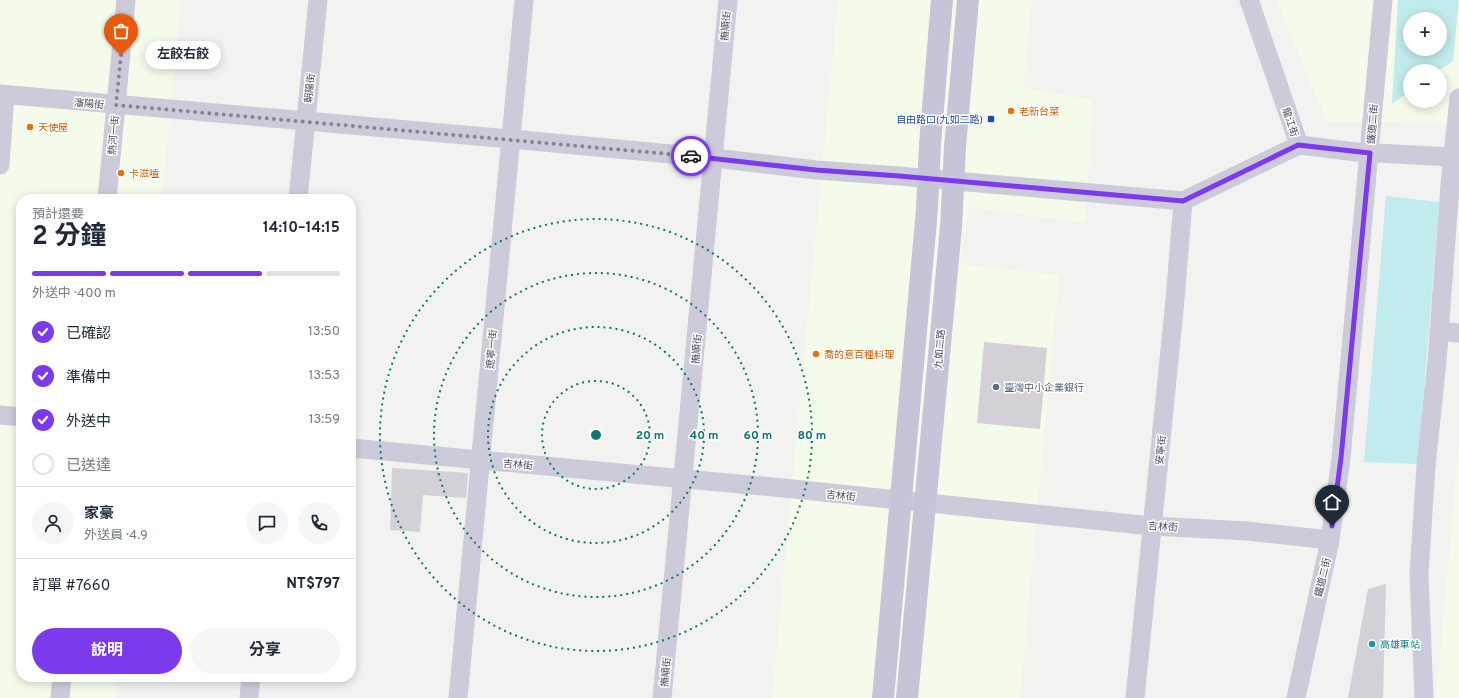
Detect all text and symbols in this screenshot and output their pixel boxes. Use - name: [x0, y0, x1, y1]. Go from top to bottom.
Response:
- street label: 撫順街: [719, 11, 734, 42]
- map controls: [1403, 12, 1447, 108]
- button: +: [1403, 12, 1447, 56]
- pin: [104, 14, 138, 55]
- icon: bag: [110, 20, 132, 42]
- callout: 左餃右餃: [145, 41, 221, 69]
- text: 左餃右餃: [157, 47, 209, 63]
- button: −: [1403, 64, 1447, 108]
- street label: 朝陽街: [302, 73, 319, 104]
- street label: 瀋陽街: [73, 97, 104, 112]
- street label: 鐵道二街: [1366, 104, 1381, 145]
- marker: 老新台菜: [1006, 106, 1016, 116]
- place label: 老新台菜: [1019, 106, 1059, 119]
- street label: 龍江街: [1279, 106, 1301, 139]
- place label: 自由路口(九如二路): [896, 114, 983, 127]
- marker: 自由路口(九如二路): [986, 114, 996, 124]
- street label: 熱河一街: [106, 115, 123, 156]
- marker: 天使屋: [25, 122, 35, 132]
- place label: 天使屋: [38, 122, 68, 135]
- courier: [671, 136, 711, 176]
- icon: car: [680, 145, 702, 167]
- marker: 卡滋嗑: [116, 168, 126, 178]
- place label: 卡滋嗑: [129, 168, 159, 181]
- text: 預計還要: [32, 207, 84, 223]
- text: 14:10–14:15: [263, 219, 340, 238]
- text: 2 分鐘: [32, 221, 106, 254]
- text: 外送中 · 400 m: [32, 286, 116, 302]
- icon: check: [32, 321, 54, 343]
- text: 13:50: [308, 324, 340, 340]
- text: 已確認: [66, 325, 111, 344]
- street label: 遼寧一街: [484, 329, 501, 370]
- street label: 九如二路: [932, 329, 949, 370]
- street label: 撫順街: [690, 334, 705, 365]
- marker: 喬的意百種料理: [811, 349, 821, 359]
- place label: 喬的意百種料理: [824, 349, 894, 362]
- icon: check: [32, 365, 54, 387]
- text: 13:53: [309, 368, 340, 384]
- text: 準備中: [66, 369, 111, 388]
- marker: 臺灣中小企業銀行: [991, 382, 1001, 392]
- place label: 臺灣中小企業銀行: [1004, 382, 1084, 395]
- icon: check: [32, 409, 54, 431]
- text: 13:59: [309, 412, 340, 428]
- text: 外送中: [66, 413, 111, 432]
- centre of rings: [589, 428, 603, 442]
- text: 20 m: [636, 428, 664, 444]
- text: 40 m: [689, 428, 719, 444]
- text: 60 m: [744, 428, 772, 444]
- text: 80 m: [798, 428, 826, 444]
- street label: 安寧街: [1153, 435, 1170, 466]
- text: 已送達: [66, 457, 111, 476]
- street label: 吉林街: [502, 458, 533, 473]
- pin: [1315, 485, 1349, 526]
- street label: 吉林街: [825, 488, 856, 505]
- icon: home: [1321, 491, 1343, 513]
- button: person: [32, 502, 74, 544]
- button: chat: [246, 502, 288, 544]
- button: phone: [298, 502, 340, 544]
- text: 家豪: [84, 505, 114, 524]
- street label: 吉林街: [1147, 520, 1178, 535]
- text: 外送員 · 4.9: [84, 528, 148, 544]
- street label: 鐵道二街: [1313, 556, 1334, 598]
- text: NT$797: [286, 575, 340, 594]
- text: 訂單 #7660: [32, 577, 110, 596]
- button: 說明: [32, 628, 182, 674]
- button: 分享: [190, 628, 340, 674]
- marker: 高雄車站: [1367, 639, 1377, 649]
- place label: 高雄車站: [1380, 639, 1420, 652]
- street label: 撫順街: [658, 657, 675, 688]

